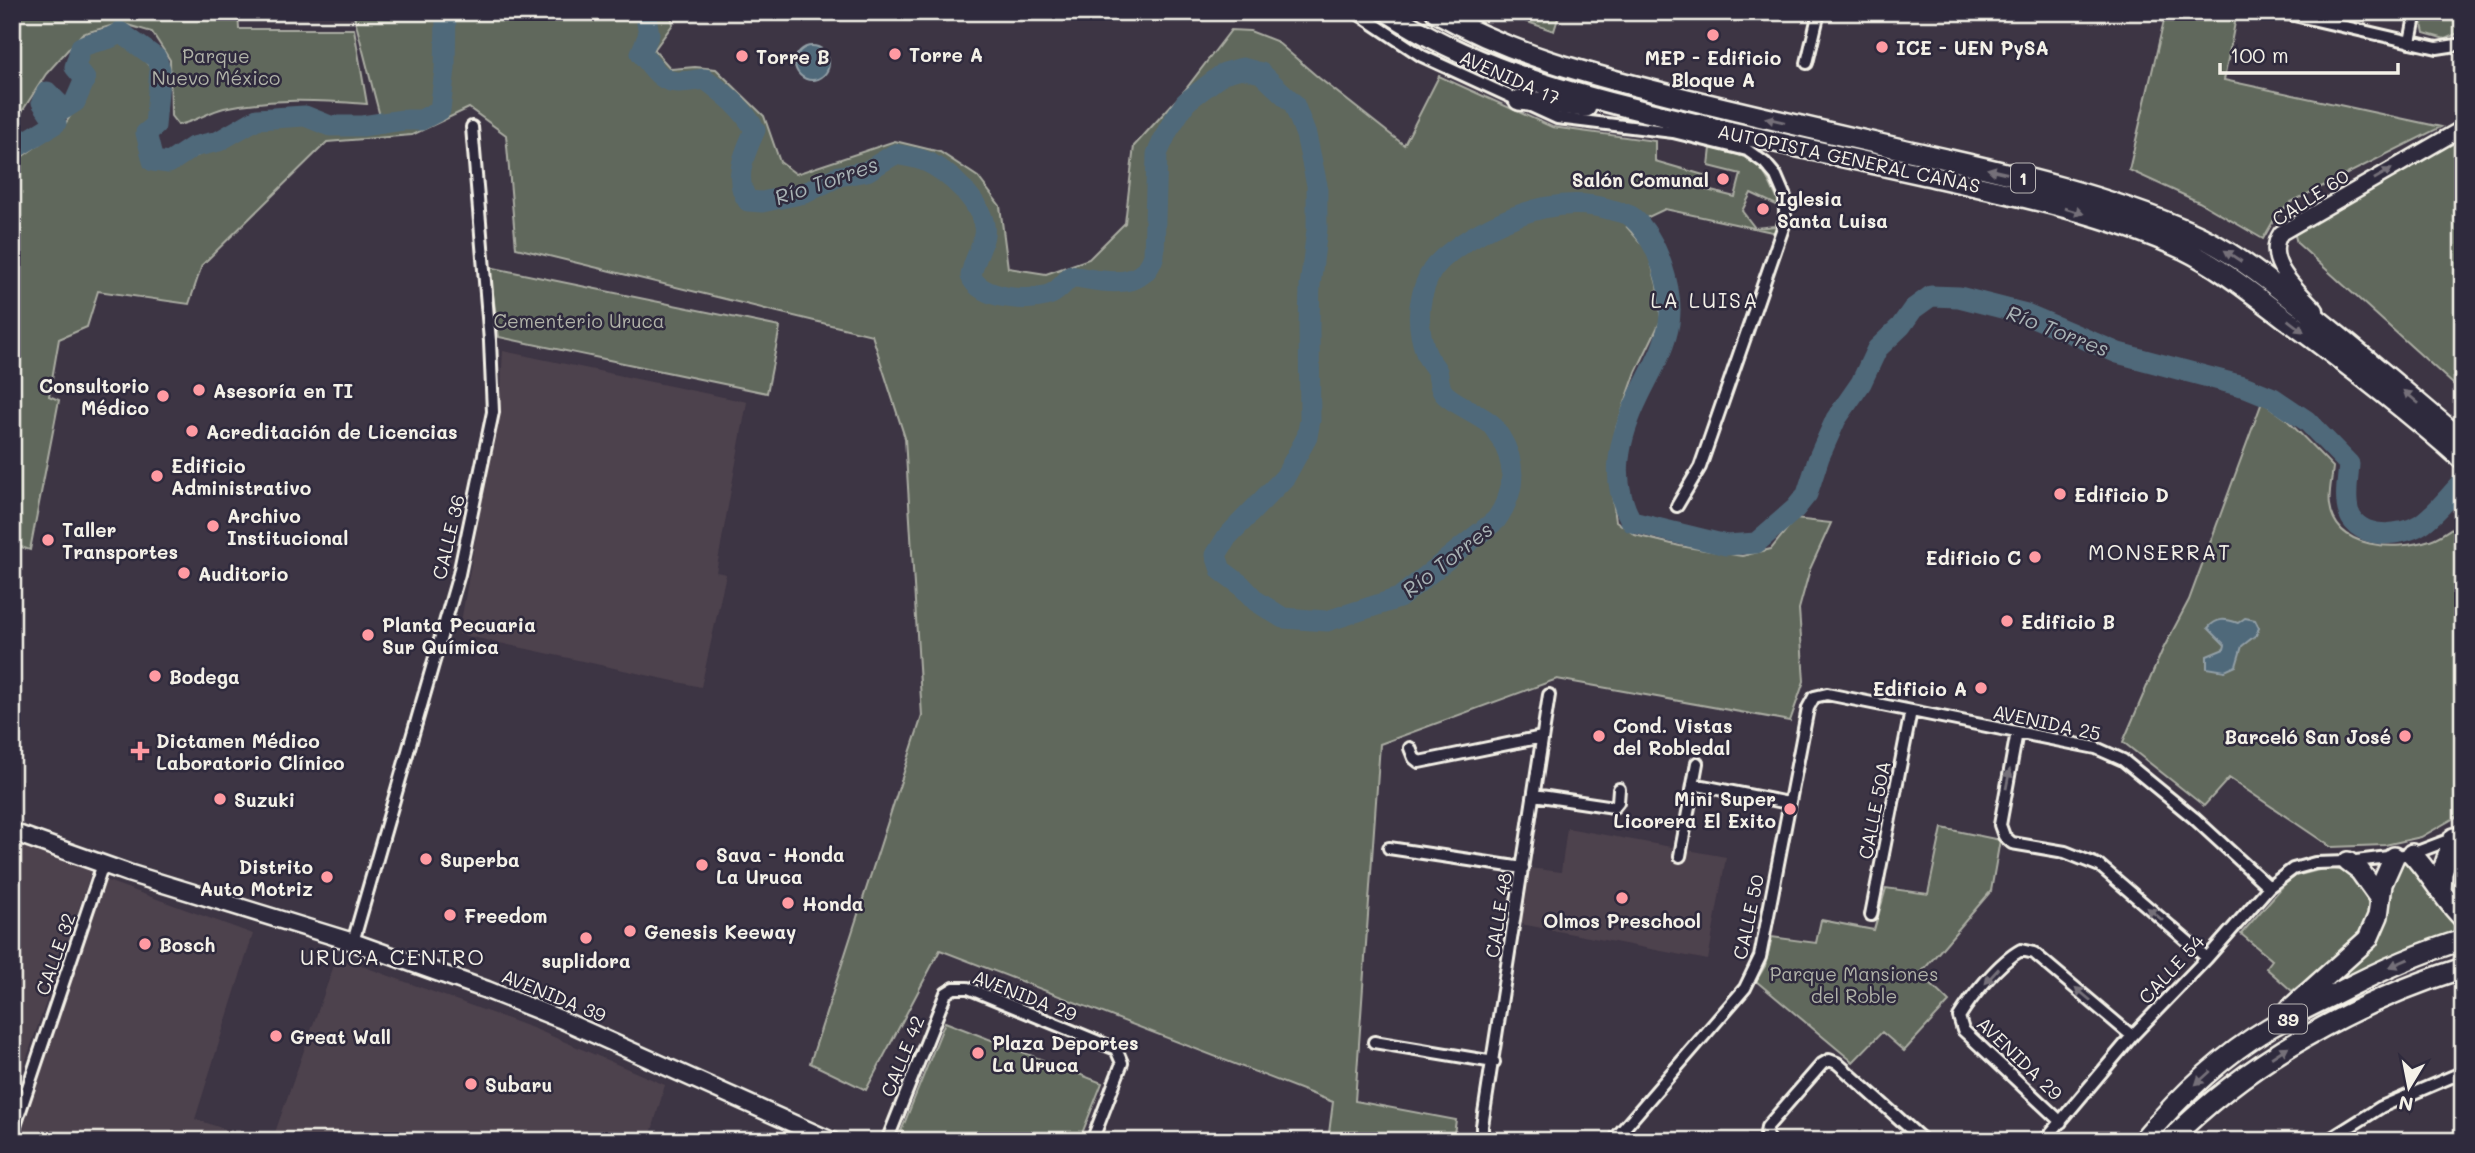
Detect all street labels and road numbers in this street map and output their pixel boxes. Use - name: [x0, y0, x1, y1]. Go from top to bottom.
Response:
- street label: AVENIDA 17: [1456, 44, 1564, 110]
- street label: AUTOPISTA GENERAL CAÑAS: [1715, 118, 1983, 198]
- road number: 1: [2011, 163, 2035, 192]
- street label: CALLE 60: [2267, 163, 2353, 231]
- street label: CALLE 36: [426, 492, 470, 582]
- street label: AVENIDA 25: [1991, 698, 2103, 746]
- street label: CALLE 50A: [1852, 759, 1896, 861]
- street label: CALLE 48: [1479, 870, 1517, 960]
- street label: CALLE 50: [1727, 872, 1769, 962]
- street label: CALLE 32: [29, 910, 81, 998]
- street label: CALLE 54: [2133, 929, 2209, 1009]
- street label: AVENIDA 39: [498, 963, 610, 1027]
- street label: AVENIDA 29: [969, 964, 1081, 1026]
- road number: 39: [2269, 1004, 2307, 1034]
- street label: AVENIDA 29: [1972, 1011, 2068, 1105]
- street label: CALLE 42: [874, 1012, 930, 1100]

